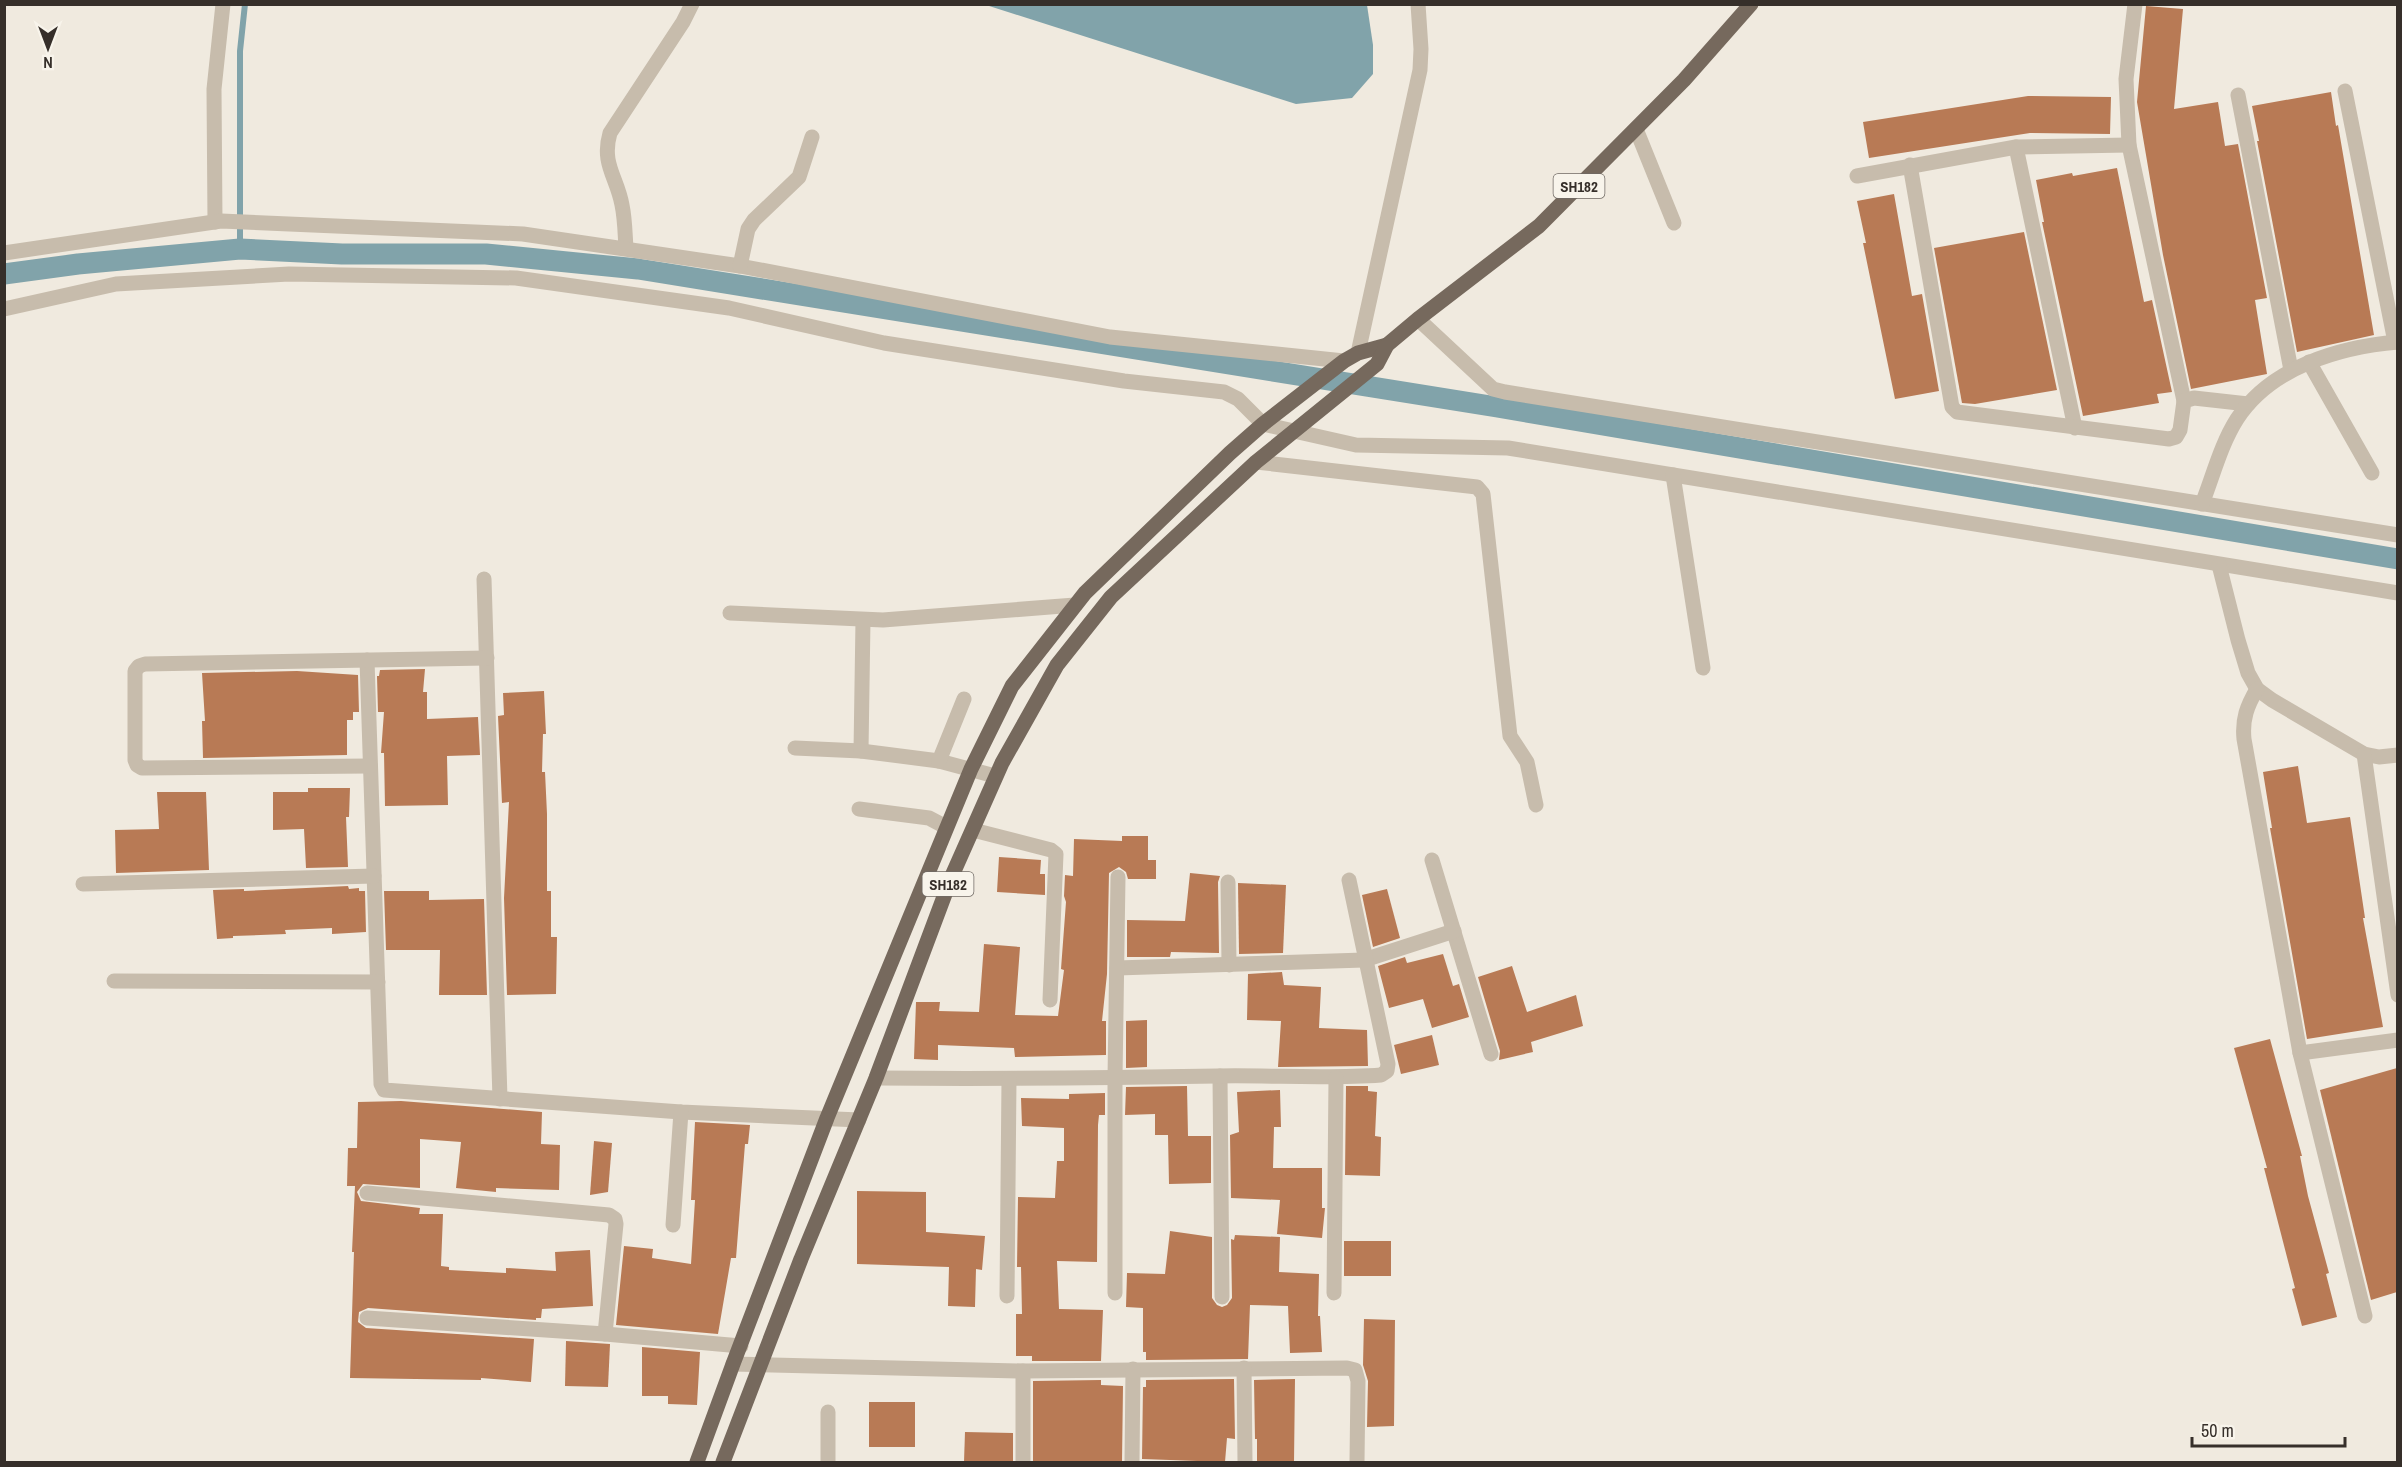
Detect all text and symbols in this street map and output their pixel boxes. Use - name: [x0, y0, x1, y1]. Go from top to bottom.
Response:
- north arrow: [18, 18, 78, 78]
- text: N: [43, 52, 53, 74]
- road number: SH182: [1554, 174, 1604, 198]
- road number: SH182: [922, 872, 974, 896]
- scale bar: [2192, 1410, 2345, 1448]
- text: 50 m: [2201, 1418, 2234, 1443]

